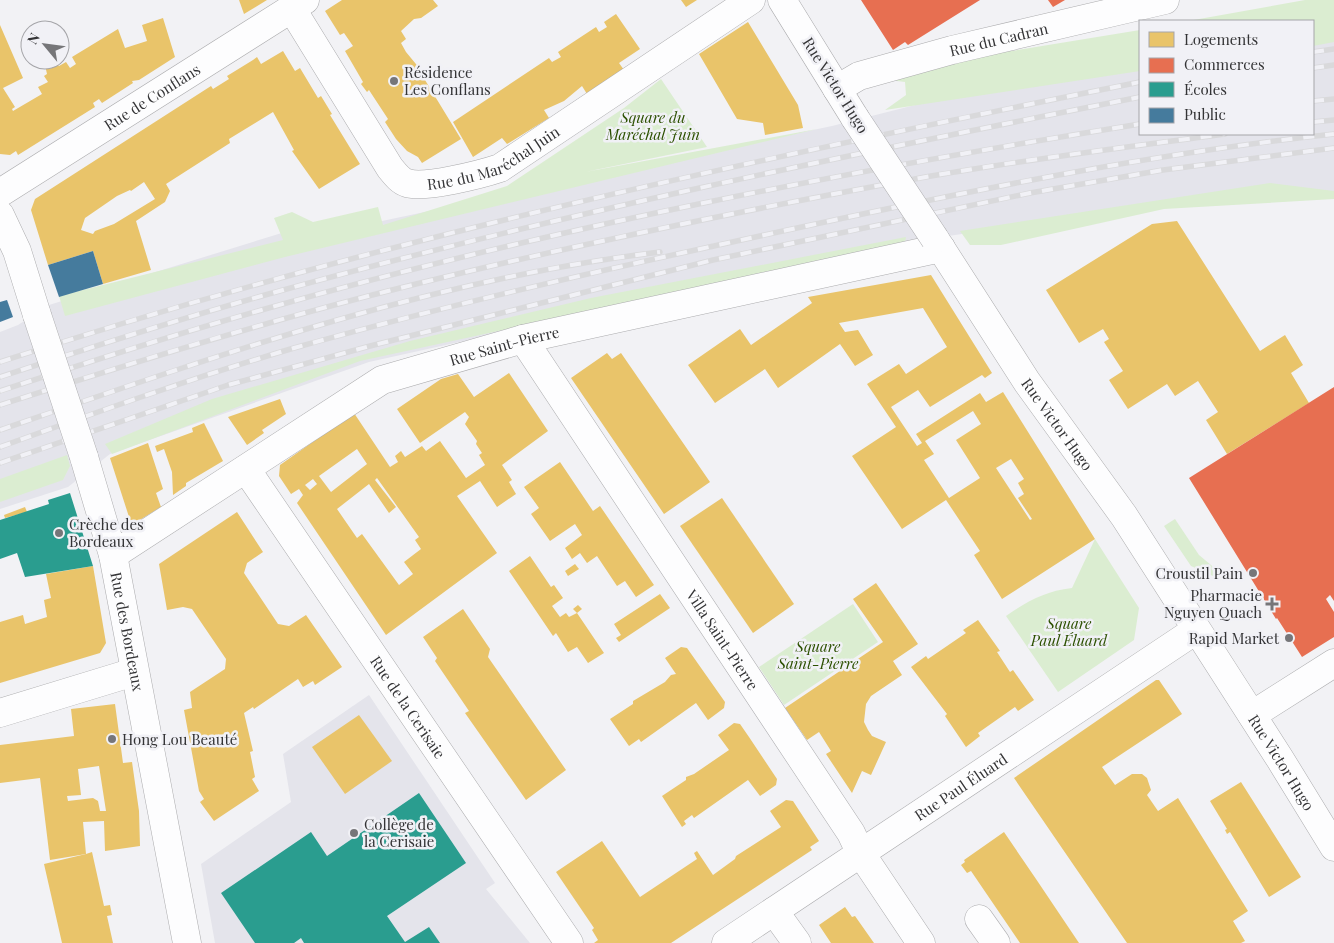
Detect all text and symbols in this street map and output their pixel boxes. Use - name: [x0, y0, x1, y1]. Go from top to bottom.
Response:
- street label: Rue du Cadran: [947, 18, 1050, 60]
- north arrow: [20, 20, 70, 70]
- legend: [1139, 20, 1314, 135]
- text: N: [22, 29, 44, 47]
- text: Logements: [1184, 29, 1258, 49]
- street label: Rue Victor Hugo: [799, 33, 873, 137]
- text: Commerces: [1184, 54, 1265, 74]
- street label: Rue de Conflans: [100, 59, 204, 135]
- place label: Résidence Les Conflans: [404, 62, 491, 99]
- marker: Résidence Les Conflans: [388, 75, 400, 87]
- text: Écoles: [1184, 79, 1227, 99]
- text: Public: [1184, 104, 1226, 124]
- park label: Square du Maréchal Juin: [605, 107, 700, 144]
- street label: Rue du Maréchal Juin: [426, 121, 563, 194]
- street label: Rue Saint-Pierre: [447, 321, 561, 370]
- street label: Rue Victor Hugo: [1017, 374, 1098, 474]
- place label: Crèche des Bordeaux: [69, 514, 144, 551]
- marker: Crèche des Bordeaux: [53, 527, 65, 539]
- place label: Croustil Pain: [1155, 563, 1243, 583]
- marker: Croustil Pain: [1247, 567, 1259, 579]
- street label: Rue des Bordeaux: [106, 570, 149, 693]
- street label: Villa Saint-Pierre: [682, 585, 763, 694]
- place label: Pharmacie Nguyen Quach: [1164, 585, 1262, 622]
- marker: Pharmacie Nguyen Quach: [1266, 598, 1278, 610]
- park label: Square Paul Éluard: [1030, 613, 1108, 650]
- place label: Rapid Market: [1189, 628, 1280, 648]
- marker: Rapid Market: [1283, 632, 1295, 644]
- park label: Square Saint-Pierre: [777, 636, 859, 673]
- street label: Rue de la Cerisaie: [366, 652, 450, 762]
- street label: Rue Victor Hugo: [1244, 711, 1319, 814]
- place label: Hong Lou Beauté: [122, 729, 237, 749]
- marker: Hong Lou Beauté: [106, 733, 118, 745]
- street label: Rue Paul Éluard: [910, 748, 1011, 825]
- place label: Collège de la Cerisaie: [364, 814, 434, 851]
- marker: Collège de la Cerisaie: [348, 827, 360, 839]

